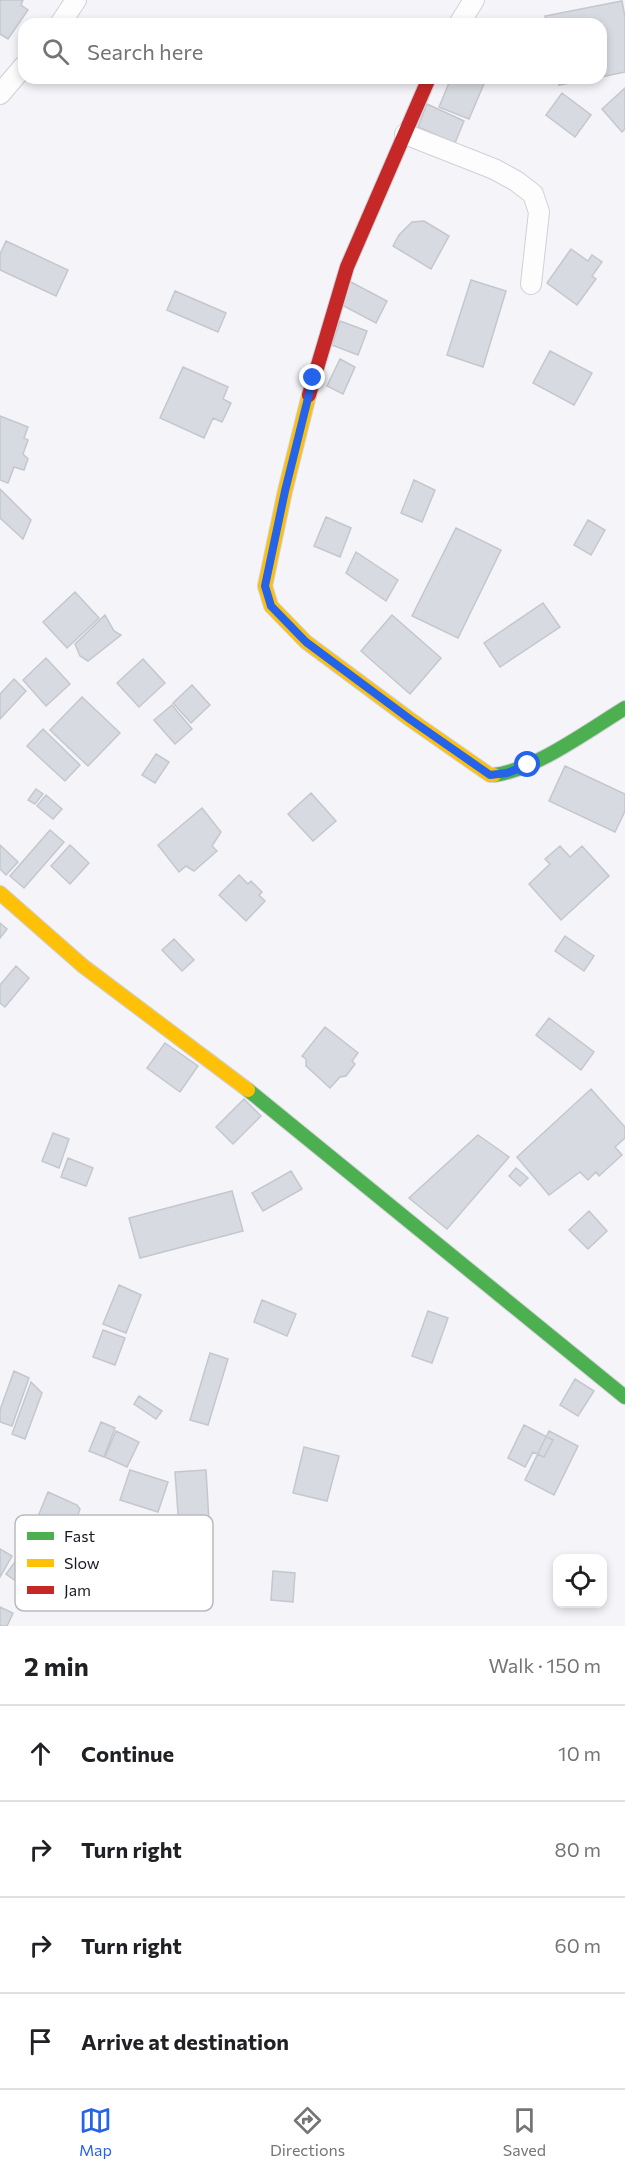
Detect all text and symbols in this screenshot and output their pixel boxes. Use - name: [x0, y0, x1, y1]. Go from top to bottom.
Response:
- search box: [18, 18, 607, 84]
- icon: search: [39, 35, 72, 68]
- text: Search here: [87, 38, 203, 65]
- route end: [299, 364, 325, 390]
- route start: [514, 751, 540, 777]
- legend: [15, 1515, 213, 1611]
- text: Fast: [64, 1526, 95, 1545]
- text: Slow: [64, 1553, 100, 1572]
- map controls: [553, 1554, 607, 1608]
- button: locate: [553, 1554, 607, 1608]
- text: Jam: [64, 1580, 91, 1599]
- text: 2 min: [24, 1650, 89, 1681]
- text: Walk · 150 m: [489, 1653, 601, 1677]
- icon: ahead: [24, 1737, 57, 1770]
- text: Continue: [81, 1740, 174, 1767]
- text: 10 m: [558, 1741, 601, 1765]
- icon: right: [24, 1833, 57, 1866]
- text: Turn right: [81, 1836, 182, 1863]
- text: 80 m: [555, 1837, 601, 1861]
- icon: right: [24, 1929, 57, 1962]
- text: Turn right: [81, 1932, 182, 1959]
- text: 60 m: [555, 1933, 601, 1957]
- icon: arrive: [24, 2025, 57, 2058]
- text: Arrive at destination: [81, 2028, 289, 2055]
- tab: Map: [79, 2104, 112, 2159]
- tab: Directions: [270, 2104, 345, 2159]
- tab: Saved: [503, 2104, 546, 2159]

